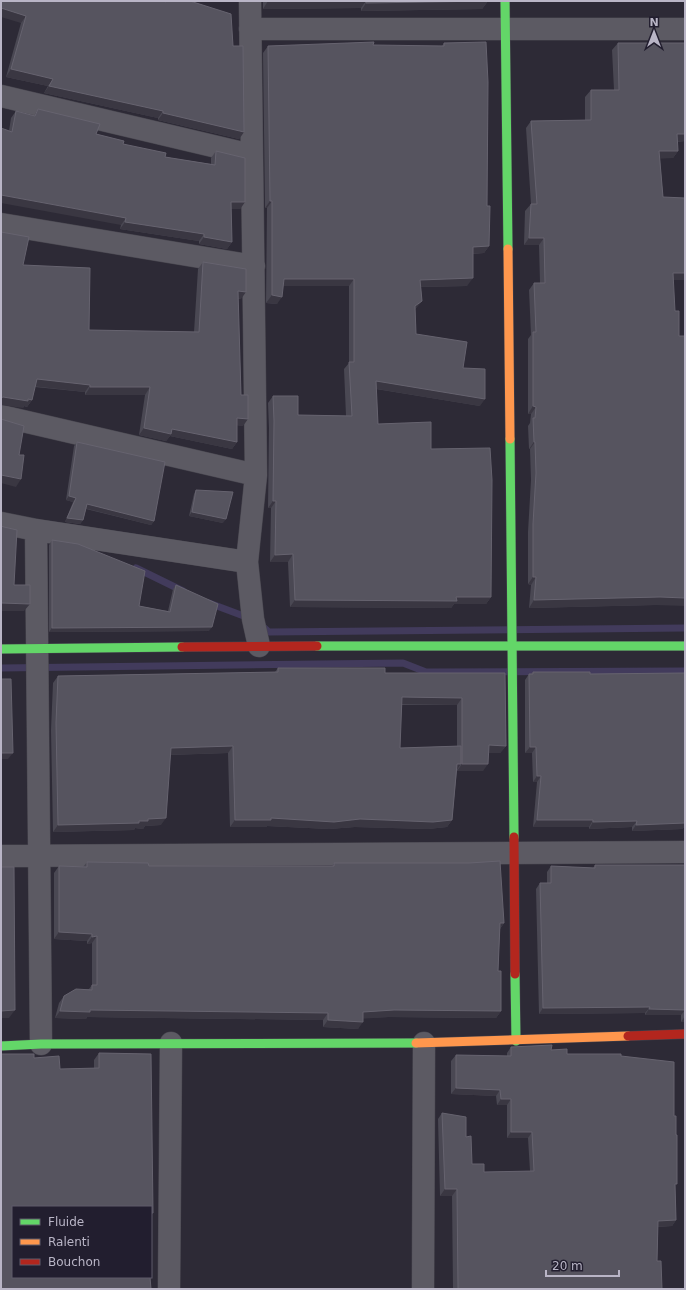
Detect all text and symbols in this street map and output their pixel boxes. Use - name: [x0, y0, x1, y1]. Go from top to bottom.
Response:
- north arrow: [634, 12, 674, 52]
- text: N: [649, 16, 659, 29]
- legend: [12, 1206, 152, 1278]
- text: Fluide: [48, 1215, 84, 1229]
- text: Ralenti: [48, 1235, 90, 1249]
- scale bar: [546, 1252, 619, 1278]
- text: Bouchon: [48, 1255, 100, 1269]
- text: 20 m: [552, 1259, 583, 1273]

